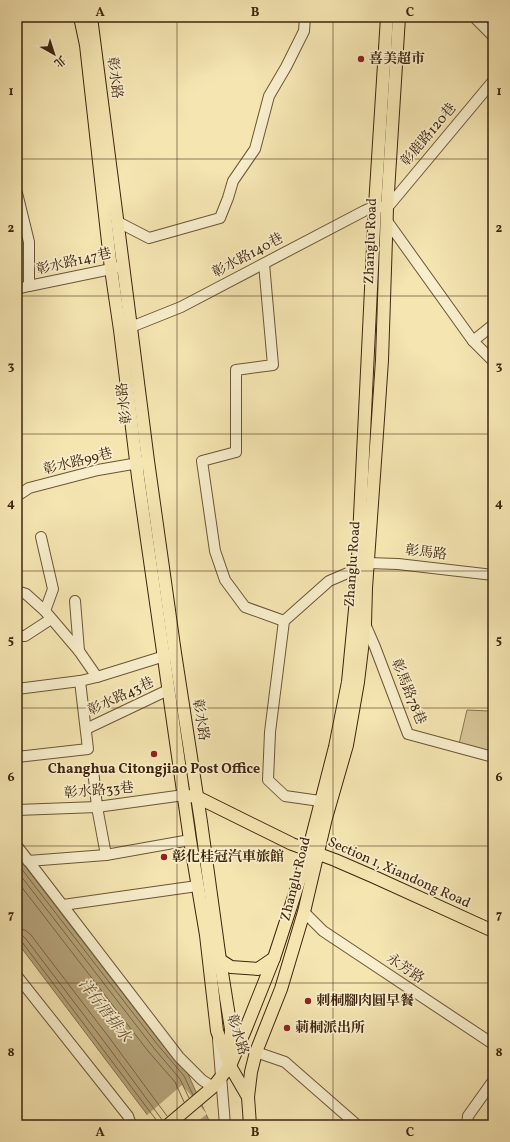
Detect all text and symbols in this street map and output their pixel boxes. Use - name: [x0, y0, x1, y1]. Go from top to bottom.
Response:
- text: A: [95, 4, 105, 22]
- text: B: [251, 4, 260, 22]
- text: C: [406, 4, 414, 22]
- north arrow: [34, 34, 74, 74]
- place label: 喜美超市: [369, 50, 425, 69]
- text: 北: [50, 51, 68, 70]
- marker: 喜美超市: [356, 54, 366, 64]
- street label: 彰水路: [102, 56, 126, 100]
- text: 1: [8, 83, 14, 101]
- text: 1: [496, 83, 502, 101]
- street label: 彰鹿路120巷: [397, 99, 461, 171]
- street label: Zhanglu Road: [360, 198, 382, 284]
- text: 2: [8, 220, 15, 238]
- text: 2: [496, 220, 503, 238]
- street label: 彰水路140巷: [209, 229, 287, 283]
- street label: 彰水路147巷: [35, 244, 113, 280]
- text: 3: [8, 358, 15, 376]
- text: 3: [496, 358, 503, 376]
- street label: 彰水路: [113, 381, 137, 425]
- street label: 彰水路99巷: [41, 444, 115, 480]
- text: 4: [7, 495, 15, 513]
- text: 4: [495, 495, 503, 513]
- street label: Zhanglu Road: [341, 520, 365, 608]
- street label: 彰馬路: [404, 541, 448, 565]
- text: 5: [8, 632, 14, 650]
- text: 5: [496, 632, 502, 650]
- street label: 彰馬路78巷: [386, 656, 430, 728]
- street label: 彰水路43巷: [85, 673, 157, 721]
- street label: 彰水路: [187, 698, 213, 742]
- marker: Changhua Citongjiao Post Office: [149, 749, 159, 759]
- place label: Changhua Citongjiao Post Office: [48, 760, 260, 779]
- text: 6: [7, 769, 15, 787]
- text: 6: [495, 769, 503, 787]
- street label: 彰水路33巷: [63, 778, 135, 804]
- street label: Section 1, Xiandong Road: [325, 833, 473, 913]
- street label: Zhanglu Road: [276, 835, 316, 923]
- place label: 彰化桂冠汽車旅館: [172, 848, 284, 867]
- marker: 彰化桂冠汽車旅館: [159, 852, 169, 862]
- text: 7: [8, 907, 14, 925]
- text: 7: [496, 907, 502, 925]
- street label: 永芳路: [382, 949, 428, 989]
- water label: 洋仔厝排水: [73, 975, 137, 1049]
- place label: 刺桐腳肉圓早餐: [316, 992, 414, 1011]
- marker: 刺桐腳肉圓早餐: [303, 996, 313, 1006]
- street label: 彰水路: [221, 1012, 253, 1058]
- place label: 莿桐派出所: [295, 1019, 365, 1038]
- marker: 莿桐派出所: [282, 1023, 292, 1033]
- text: 8: [7, 1044, 15, 1062]
- text: 8: [495, 1044, 503, 1062]
- text: A: [95, 1124, 105, 1142]
- text: B: [251, 1124, 260, 1142]
- text: C: [406, 1124, 414, 1142]

